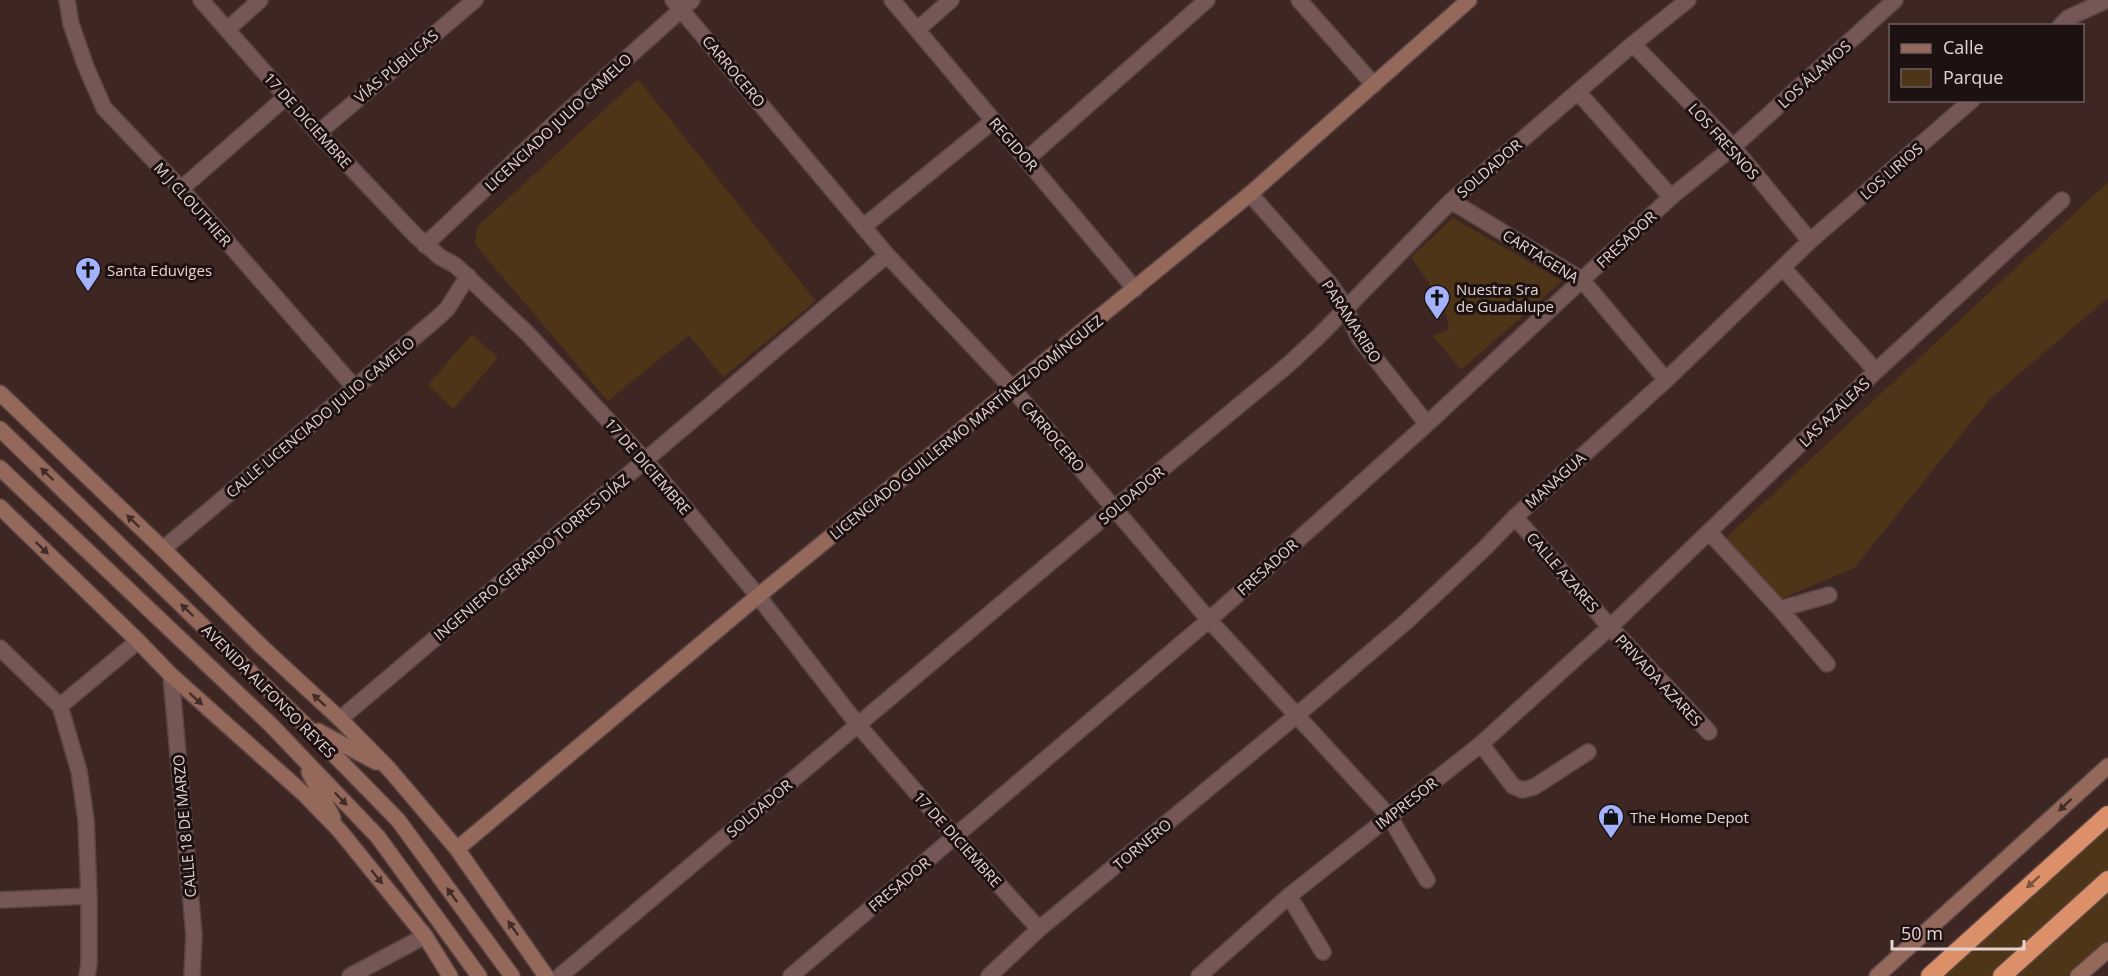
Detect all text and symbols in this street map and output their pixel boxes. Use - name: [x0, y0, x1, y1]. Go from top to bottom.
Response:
- legend: [1889, 24, 2084, 102]
- street label: VÍAS PÚBLICAS: [350, 25, 442, 107]
- street label: CARROCERO: [698, 31, 770, 111]
- text: Calle: [1943, 35, 1984, 59]
- street label: LOS ÁLAMOS: [1773, 36, 1855, 112]
- street label: LICENCIADO JULIO CAMELO: [480, 49, 636, 195]
- text: Parque: [1943, 65, 2003, 89]
- street label: 17 DE DICIEMBRE: [260, 68, 356, 172]
- street label: LOS FRESNOS: [1684, 98, 1764, 184]
- street label: REGIDOR: [985, 113, 1043, 175]
- street label: SOLDADOR: [1452, 134, 1526, 202]
- street label: LOS LIRIOS: [1855, 138, 1927, 204]
- street label: M J CLOUTHIER: [150, 158, 236, 251]
- street label: FRESADOR: [1592, 206, 1661, 272]
- street label: CARTAGENA: [1499, 225, 1583, 288]
- church icon: Santa Eduviges: [73, 255, 103, 293]
- place label: Santa Eduviges: [107, 260, 212, 280]
- street label: PARAMARIBO: [1318, 276, 1386, 366]
- place label: Nuestra Sra de Guadalupe: [1456, 279, 1554, 316]
- church icon: Nuestra Sra de Guadalupe: [1422, 283, 1452, 321]
- street label: LICENCIADO GUILLERMO MARTÍNEZ DOMÍNGUEZ: [825, 310, 1107, 544]
- street label: CALLE LICENCIADO JULIO CAMELO: [222, 332, 418, 502]
- street label: LAS AZALEAS: [1794, 373, 1874, 451]
- street label: CARROCERO: [1017, 396, 1089, 476]
- street label: 17 DE DICIEMBRE: [600, 413, 696, 519]
- street label: MANAGUA: [1520, 447, 1590, 513]
- street label: SOLDADOR: [1094, 461, 1169, 528]
- one-way arrow: [40, 468, 54, 482]
- street label: INGENIERO GERARDO TORRES DÍAZ: [429, 469, 633, 645]
- one-way arrow: [126, 514, 141, 528]
- street label: CALLE AZARES: [1523, 528, 1603, 616]
- street label: FRESADOR: [1232, 534, 1302, 599]
- one-way arrow: [34, 541, 49, 555]
- one-way arrow: [179, 603, 194, 617]
- street label: AVENIDA ALFONSO REYES: [198, 620, 340, 762]
- street label: PRIVADA AZARES: [1611, 630, 1707, 730]
- one-way arrow: [189, 692, 204, 706]
- one-way arrow: [312, 693, 327, 707]
- street label: CALLE 18 DE MARZO: [168, 754, 200, 898]
- street label: IMPRESOR: [1371, 772, 1442, 833]
- street label: SOLDADOR: [722, 774, 797, 841]
- street label: 17 DE DICIEMBRE: [910, 787, 1006, 891]
- one-way arrow: [334, 791, 348, 805]
- one-way arrow: [2058, 798, 2072, 812]
- shop icon: The Home Depot: [1596, 802, 1626, 840]
- place label: The Home Depot: [1630, 807, 1749, 827]
- street label: TORNERO: [1109, 814, 1175, 874]
- street label: FRESADOR: [864, 852, 935, 916]
- one-way arrow: [370, 869, 383, 885]
- one-way arrow: [2026, 875, 2041, 888]
- one-way arrow: [446, 887, 458, 903]
- scale bar: [1892, 913, 2024, 951]
- one-way arrow: [508, 920, 519, 936]
- text: 50 m: [1901, 921, 1943, 945]

